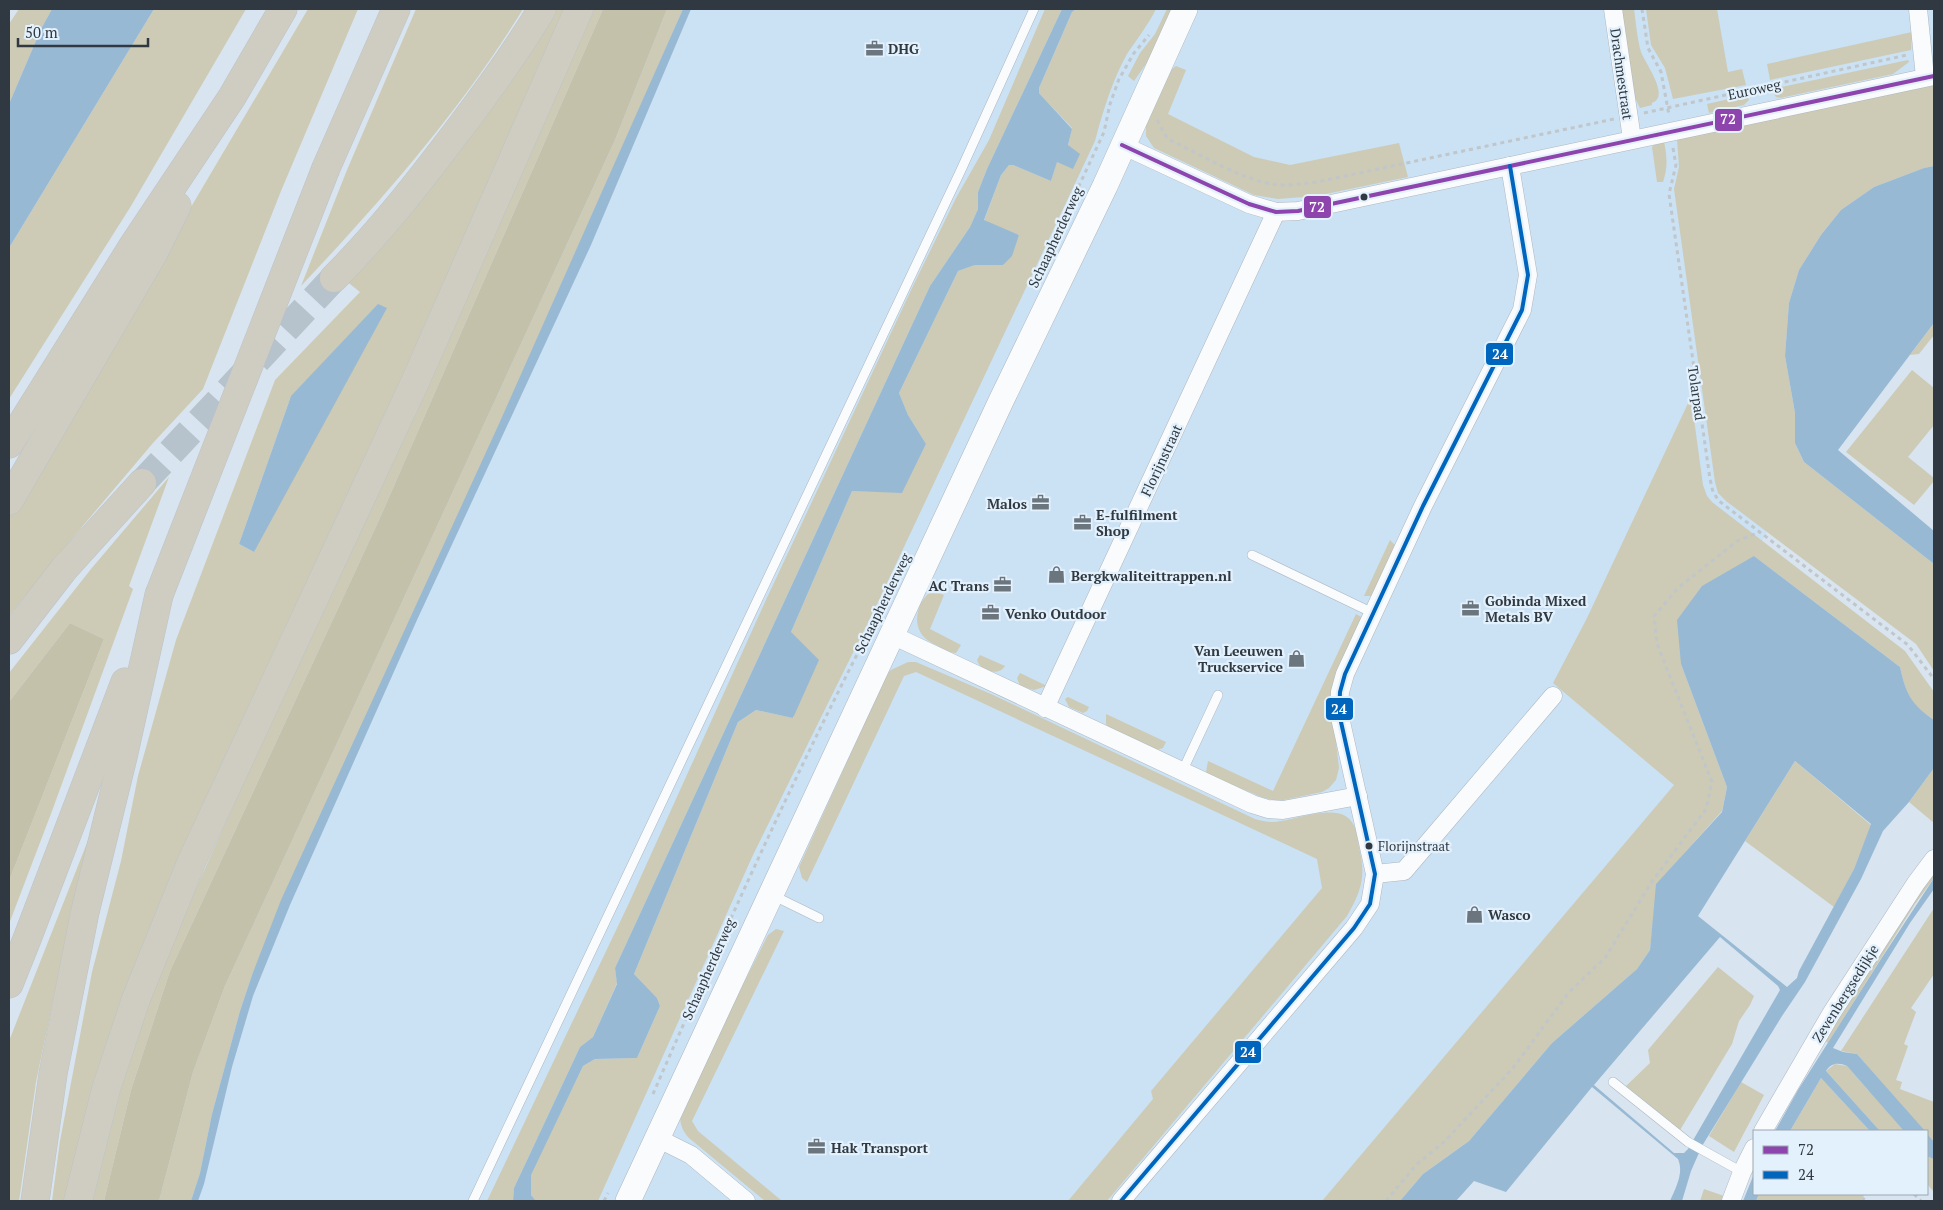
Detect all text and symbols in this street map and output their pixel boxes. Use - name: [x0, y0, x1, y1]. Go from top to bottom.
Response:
- scale bar: [18, 15, 148, 47]
- text: 50 m: [25, 22, 58, 42]
- street label: Drachmestraat: [1606, 27, 1638, 122]
- office icon: DHG: [864, 38, 884, 58]
- place label: DHG: [888, 39, 919, 58]
- street label: Euroweg: [1726, 74, 1783, 104]
- line badge: 72: [1714, 108, 1743, 132]
- text: 72: [1720, 109, 1736, 128]
- street label: Schaapherderweg: [1023, 183, 1087, 291]
- unlabelled marker: [1359, 192, 1369, 202]
- line badge: 72: [1303, 195, 1332, 219]
- text: 72: [1309, 197, 1325, 216]
- line badge: 24: [1485, 342, 1514, 366]
- text: 24: [1492, 344, 1508, 363]
- street label: Tolarpad: [1684, 364, 1710, 422]
- street label: Florijnstraat: [1136, 420, 1186, 499]
- office icon: Malos: [1031, 493, 1051, 513]
- place label: Malos: [987, 494, 1027, 513]
- place label: E-fulfilment Shop: [1096, 505, 1178, 540]
- office icon: E-fulfilment Shop: [1072, 512, 1092, 532]
- street label: Schaapherderweg: [849, 549, 915, 656]
- shop icon: Bergkwaliteittrappen.nl: [1047, 565, 1067, 585]
- place label: Bergkwaliteittrappen.nl: [1071, 566, 1232, 585]
- office icon: AC Trans: [993, 575, 1013, 595]
- place label: AC Trans: [929, 576, 989, 595]
- place label: Gobinda Mixed Metals BV: [1485, 591, 1587, 626]
- office icon: Gobinda Mixed Metals BV: [1461, 598, 1481, 618]
- office icon: Venko Outdoor: [981, 603, 1001, 623]
- place label: Venko Outdoor: [1005, 604, 1106, 623]
- place label: Van Leeuwen Truckservice: [1194, 641, 1283, 676]
- shop icon: Van Leeuwen Truckservice: [1287, 648, 1307, 668]
- line badge: 24: [1325, 697, 1354, 721]
- text: 24: [1331, 699, 1347, 718]
- place label: Florijnstraat: [1378, 837, 1450, 855]
- marker: Florijnstraat: [1364, 841, 1374, 851]
- shop icon: Wasco: [1464, 904, 1484, 924]
- place label: Wasco: [1488, 905, 1531, 924]
- street label: Schaapherderweg: [677, 914, 739, 1023]
- street label: Zevenbergsedijkje: [1807, 940, 1883, 1046]
- line badge: 24: [1234, 1040, 1262, 1064]
- text: 24: [1240, 1042, 1256, 1061]
- legend: [1753, 1130, 1928, 1195]
- office icon: Hak Transport: [807, 1137, 827, 1157]
- place label: Hak Transport: [831, 1138, 928, 1157]
- text: 72: [1798, 1139, 1814, 1159]
- text: 24: [1798, 1164, 1814, 1184]

